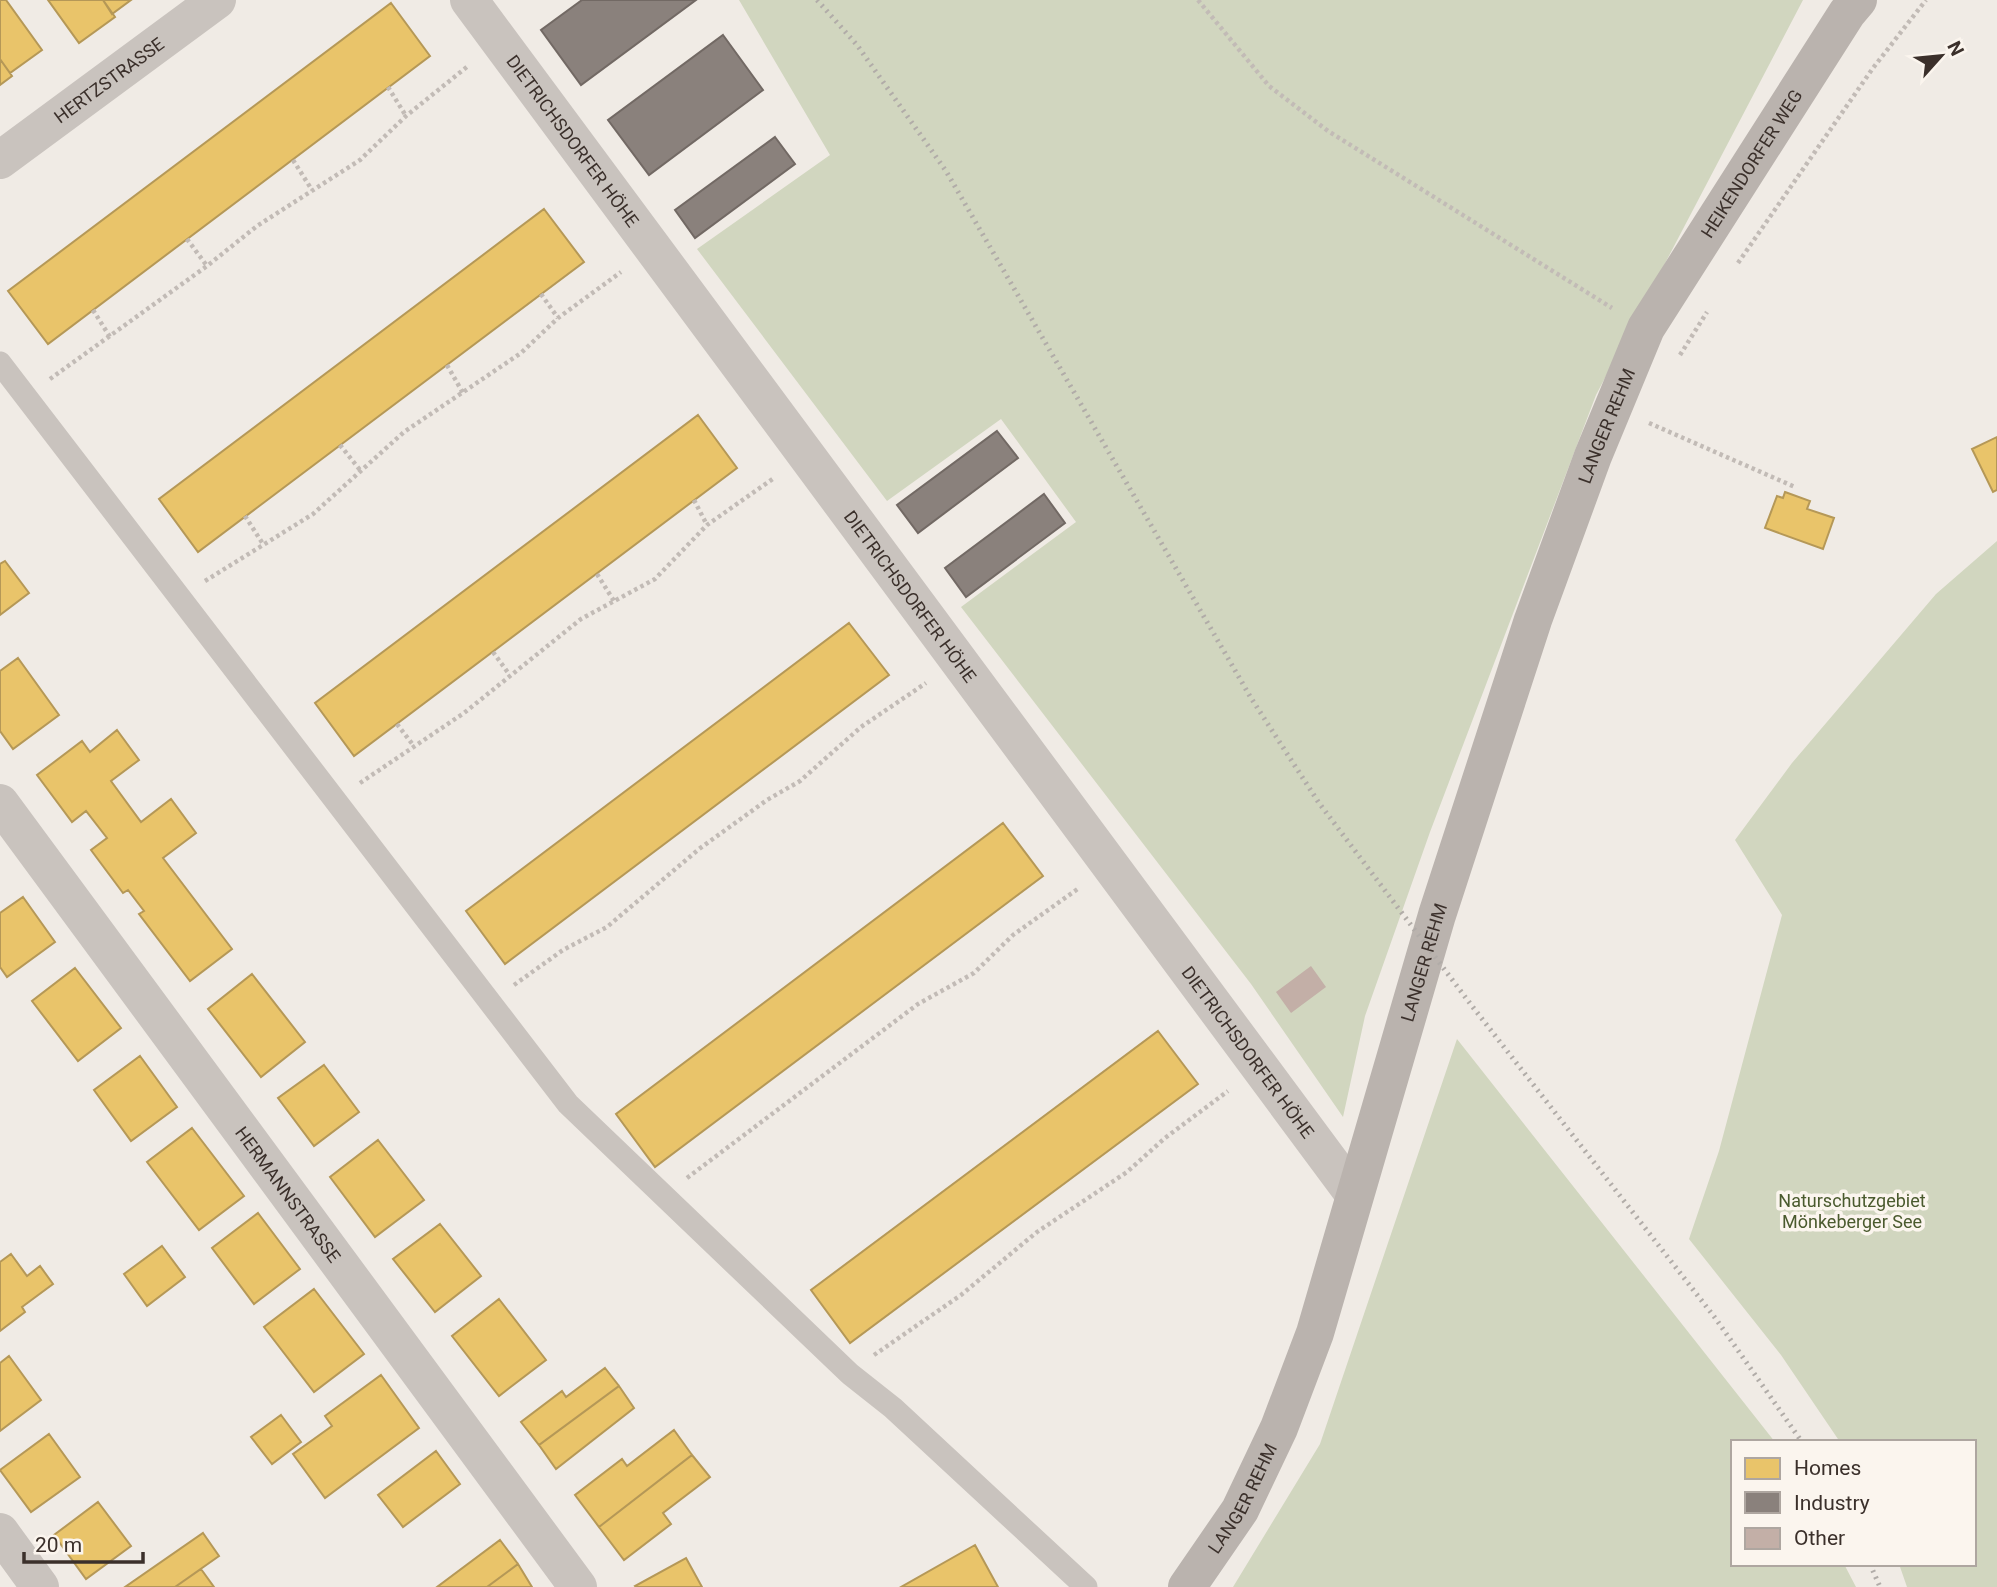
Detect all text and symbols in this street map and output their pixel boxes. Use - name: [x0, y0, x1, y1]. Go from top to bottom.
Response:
- north arrow: [1906, 21, 1976, 91]
- street label: HERTZSTRASSE: [50, 33, 168, 127]
- text: N: [1942, 37, 1969, 60]
- street label: DIETRICHSDORFER HÖHE: [503, 51, 644, 231]
- street label: HEIKENDORFER WEG: [1696, 85, 1806, 241]
- street label: LANGER REHM: [1573, 365, 1639, 486]
- street label: DIETRICHSDORFER HÖHE: [840, 506, 981, 686]
- street label: LANGER REHM: [1396, 900, 1451, 1024]
- street label: DIETRICHSDORFER HÖHE: [1178, 962, 1319, 1142]
- street label: HERMANNSTRASSE: [231, 1122, 345, 1266]
- park label: Naturschutzgebiet Mönkeberger See: [1778, 1190, 1926, 1232]
- street label: LANGER REHM: [1203, 1440, 1281, 1557]
- legend: [1731, 1440, 1976, 1566]
- text: Homes: [1794, 1456, 1861, 1480]
- text: Industry: [1794, 1491, 1870, 1515]
- scale bar: [24, 1520, 144, 1564]
- text: Other: [1794, 1526, 1845, 1550]
- text: 20 m: [35, 1533, 82, 1557]

